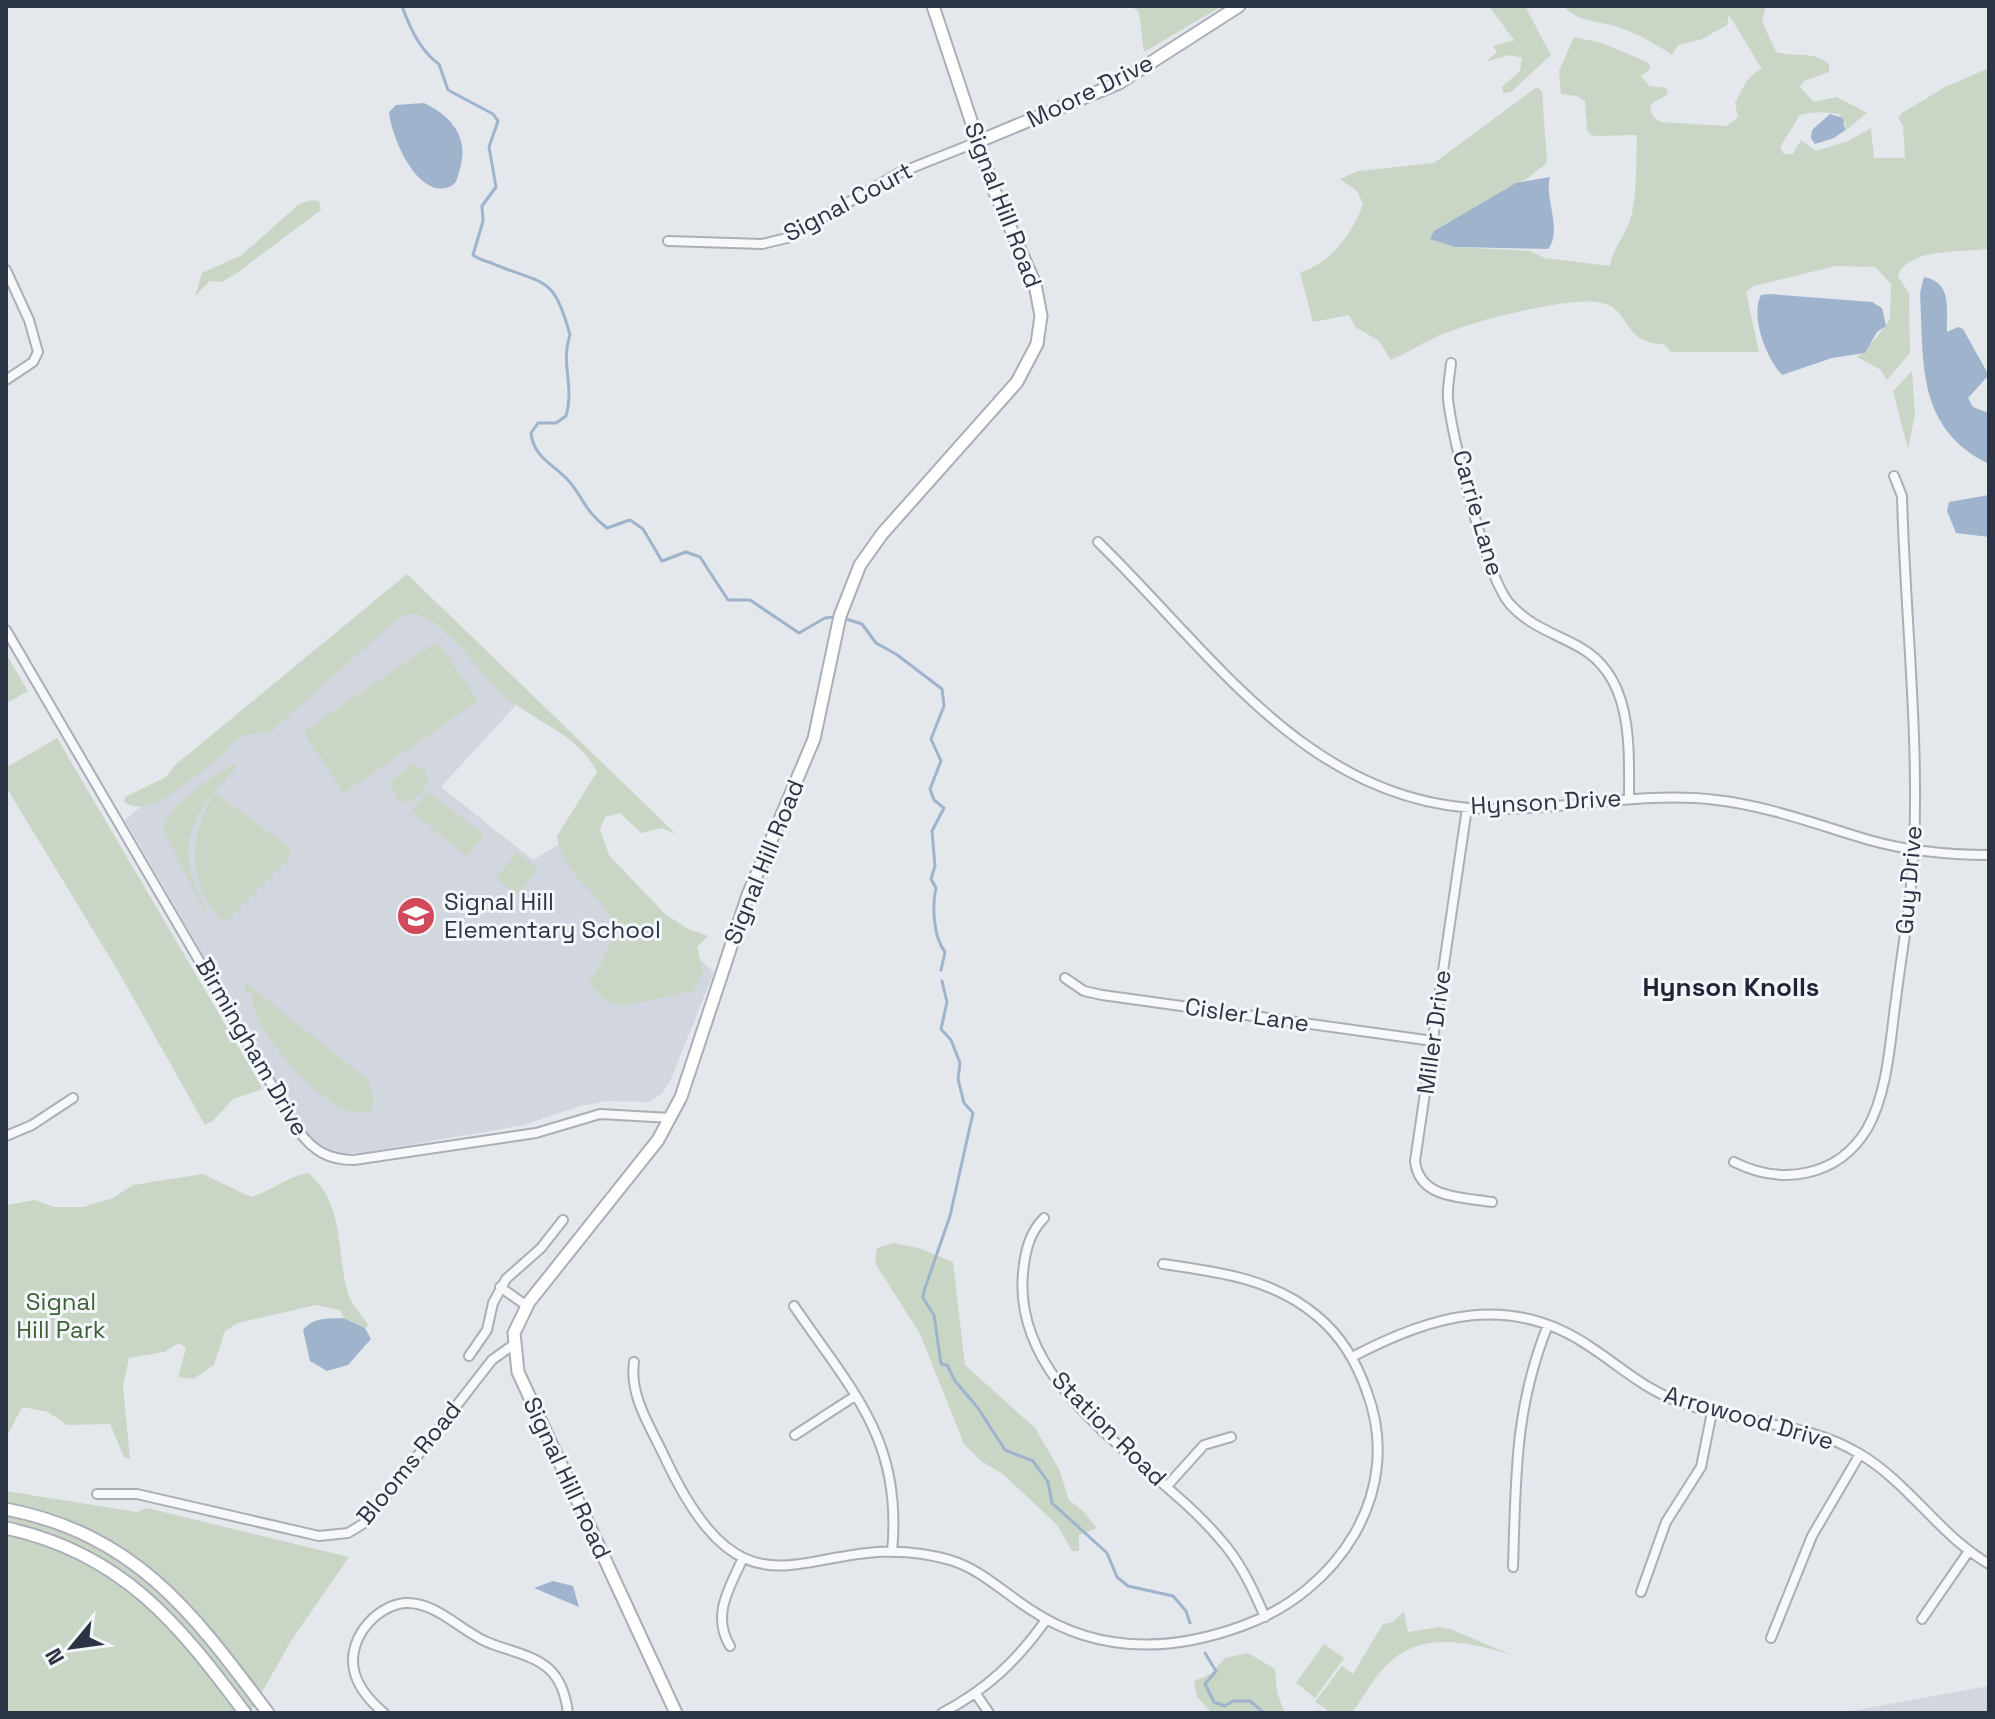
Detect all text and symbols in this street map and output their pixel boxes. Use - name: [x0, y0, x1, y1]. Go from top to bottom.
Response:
- street label: Moore Drive: [1021, 47, 1158, 134]
- street label: Signal Hill Road: [958, 118, 1049, 292]
- street label: Signal Court: [778, 155, 918, 248]
- street label: Carrie Lane: [1446, 446, 1511, 579]
- street label: Signal Hill Road: [716, 775, 811, 949]
- street label: Hynson Drive: [1470, 782, 1622, 821]
- street label: Guy Drive: [1888, 824, 1929, 936]
- place label: Signal Hill Elementary School: [444, 886, 661, 945]
- school or university icon: Signal Hill Elementary School: [395, 895, 437, 937]
- street label: Birmingham Drive: [189, 952, 316, 1141]
- street label: Miller Drive: [1409, 968, 1458, 1096]
- district label: Hynson Knolls: [1643, 970, 1819, 1004]
- street label: Cisler Lane: [1183, 990, 1311, 1039]
- park label: Signal Hill Park: [16, 1286, 106, 1345]
- street label: Station Road: [1045, 1365, 1173, 1493]
- street label: Arrowood Drive: [1661, 1378, 1838, 1457]
- street label: Signal Hill Road: [516, 1392, 618, 1564]
- street label: Blooms Road: [349, 1395, 468, 1531]
- north arrow: [32, 1607, 112, 1687]
- text: N: [39, 1643, 70, 1670]

